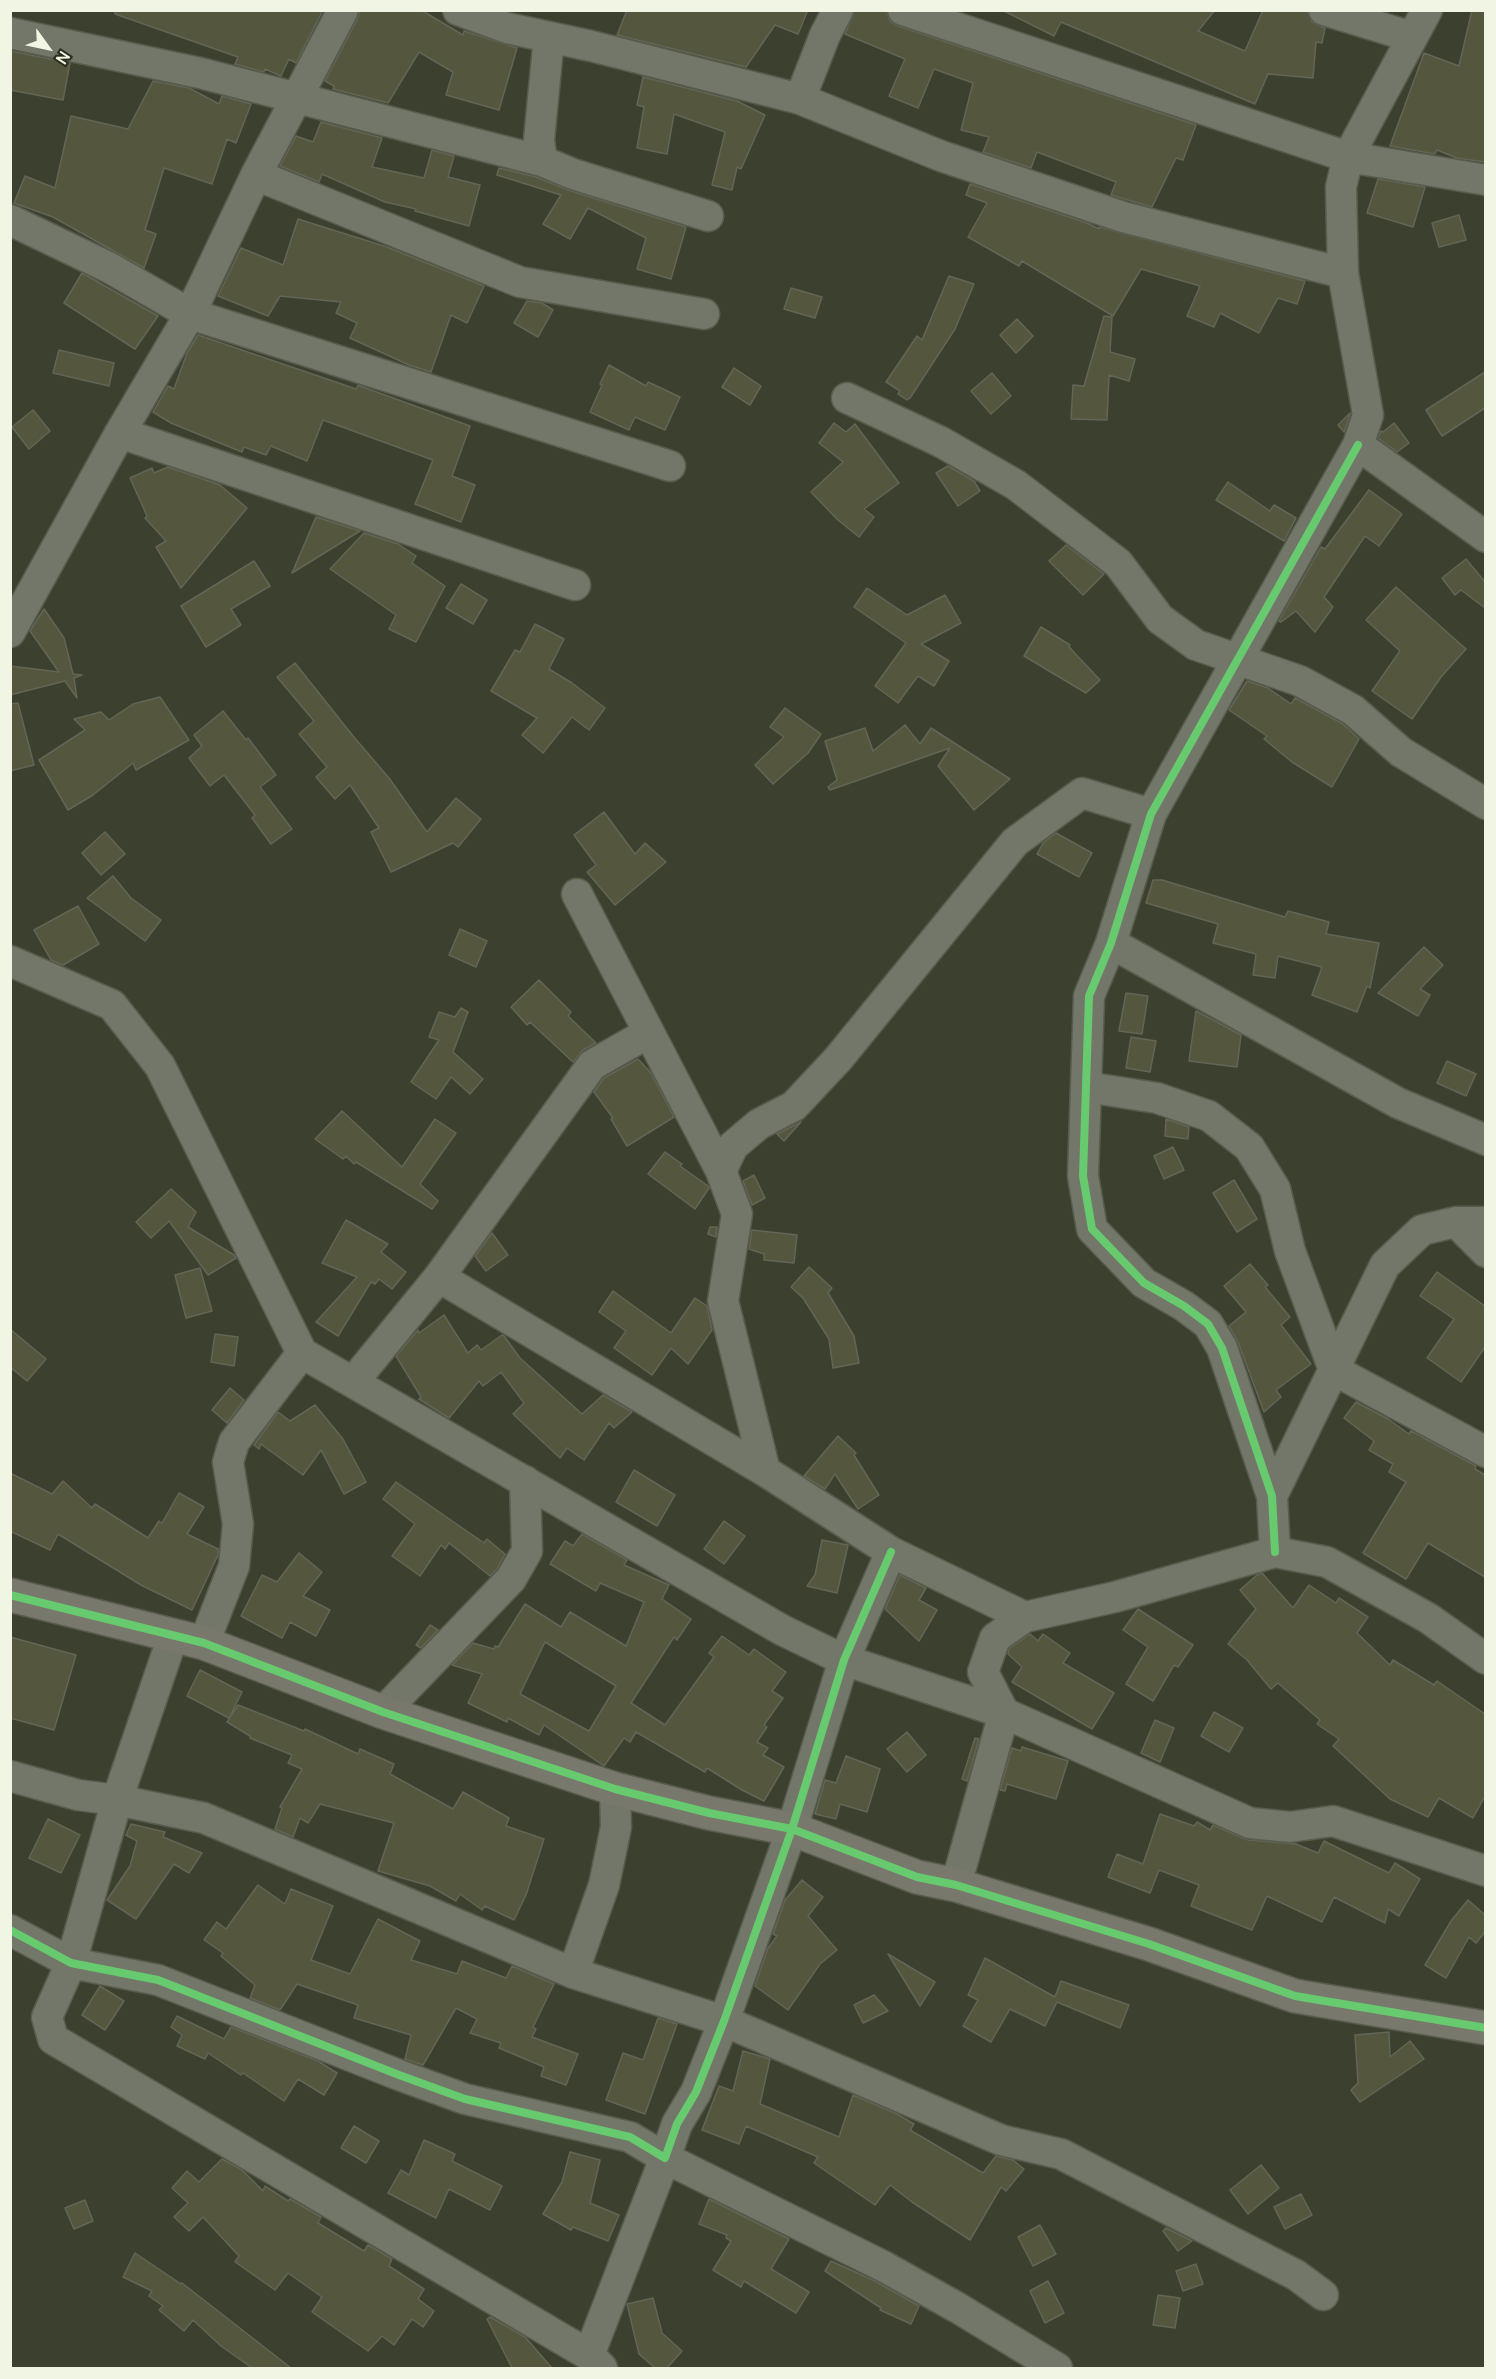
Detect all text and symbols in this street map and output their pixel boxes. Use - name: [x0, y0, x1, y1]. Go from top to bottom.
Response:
- north arrow: [18, 18, 78, 78]
- text: N: [51, 47, 75, 69]

